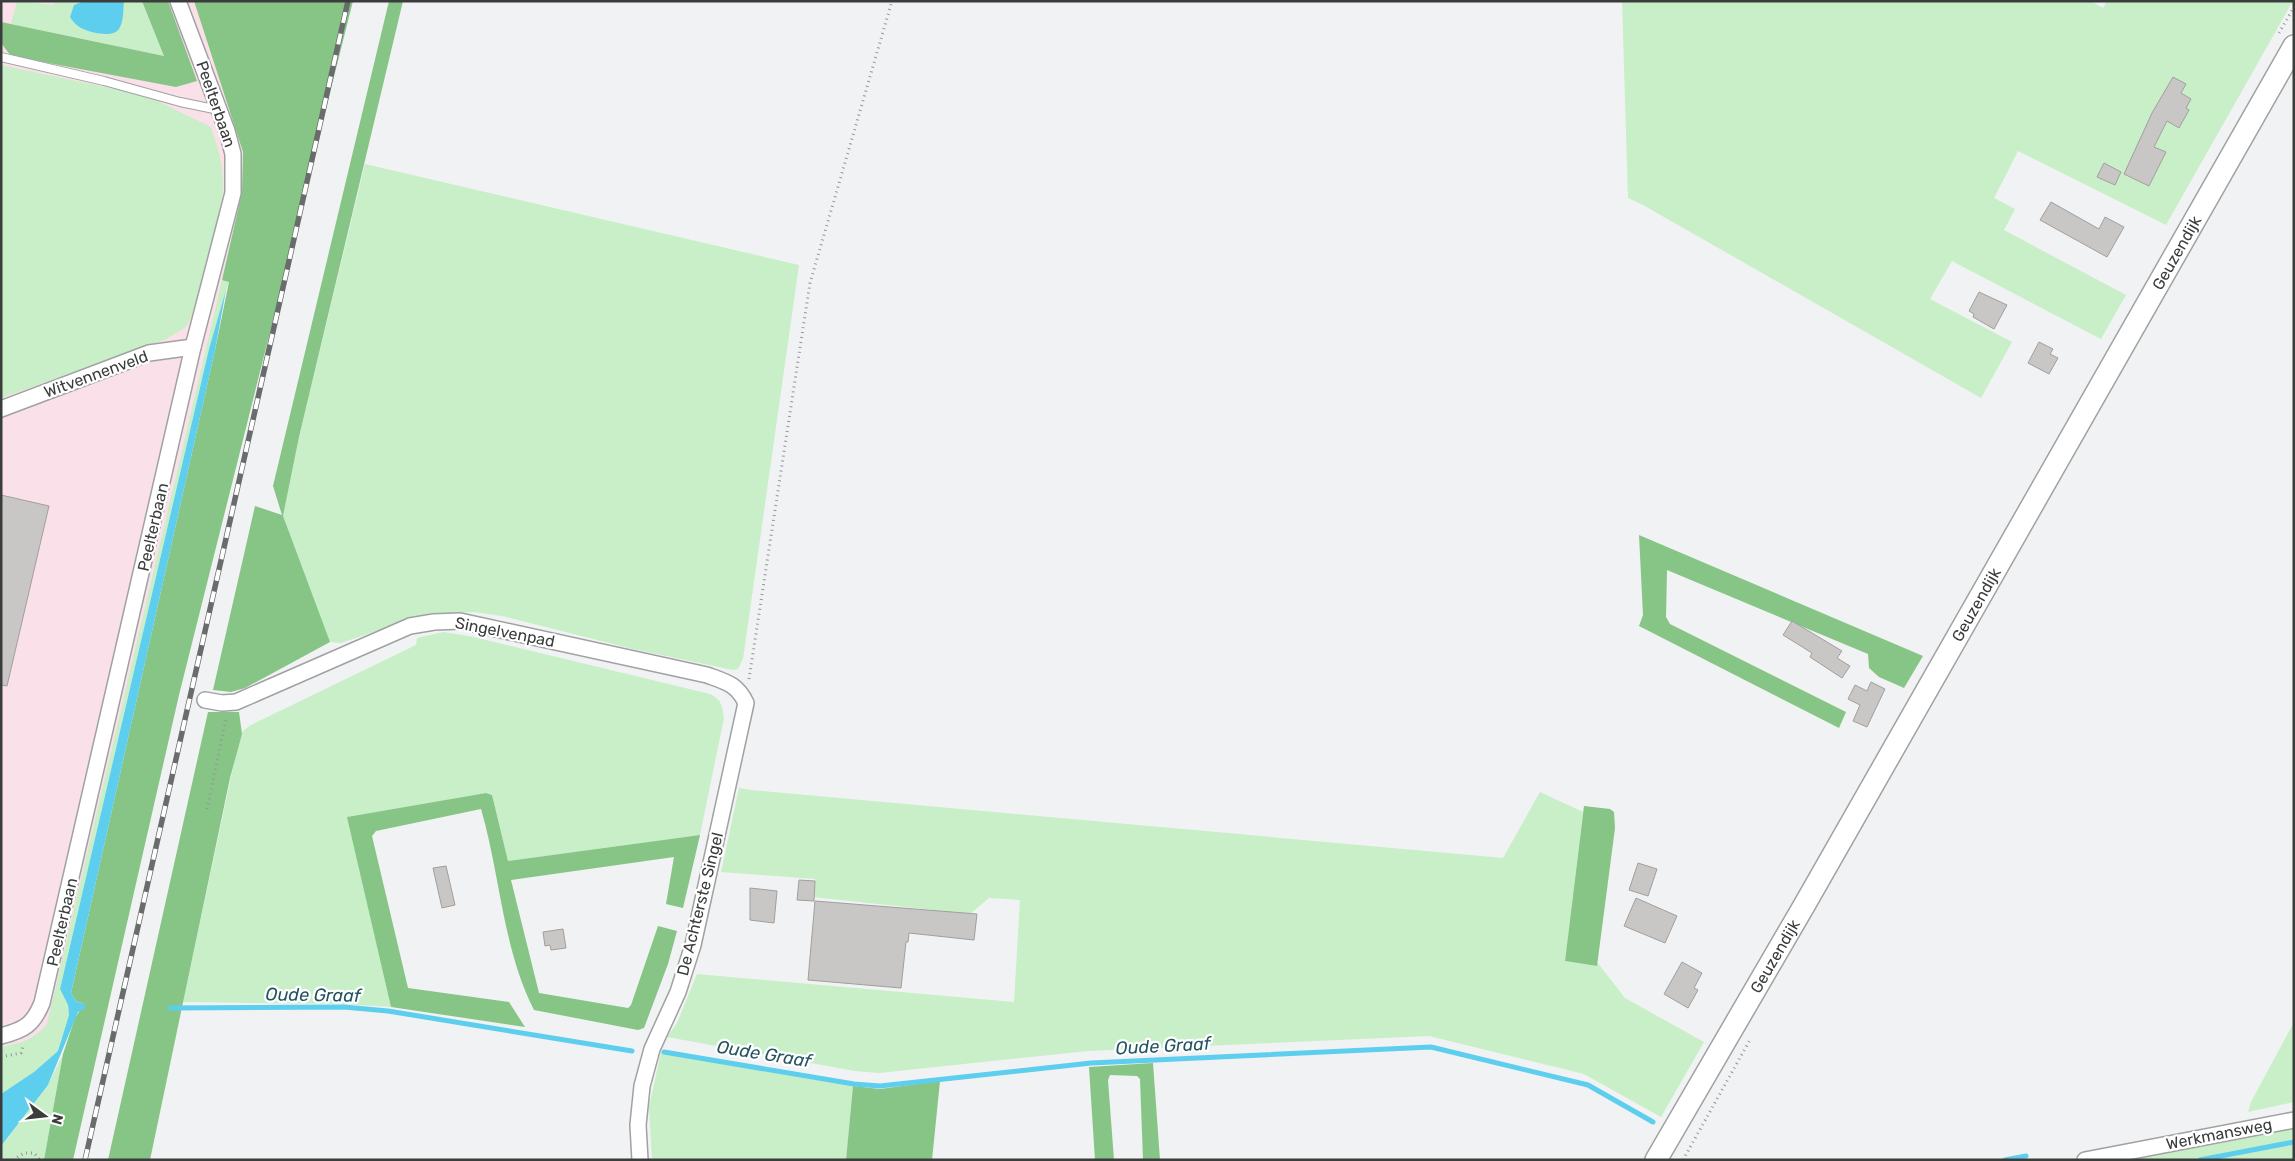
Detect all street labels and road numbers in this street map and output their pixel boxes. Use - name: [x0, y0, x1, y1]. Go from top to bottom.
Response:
- street label: Peelterbaan: [192, 58, 240, 150]
- street label: Geuzendijk: [2148, 212, 2205, 293]
- street label: Witvennenveld: [41, 346, 151, 402]
- street label: Peelterbaan: [134, 481, 172, 573]
- street label: Geuzendijk: [1947, 563, 2005, 645]
- street label: Singelvenpad: [454, 613, 556, 651]
- street label: De Achterste Singel: [673, 830, 727, 978]
- street label: Peelterbaan: [43, 876, 81, 968]
- street label: Geuzendijk: [1746, 915, 1804, 996]
- street label: Werkmansweg: [2164, 1114, 2274, 1154]

